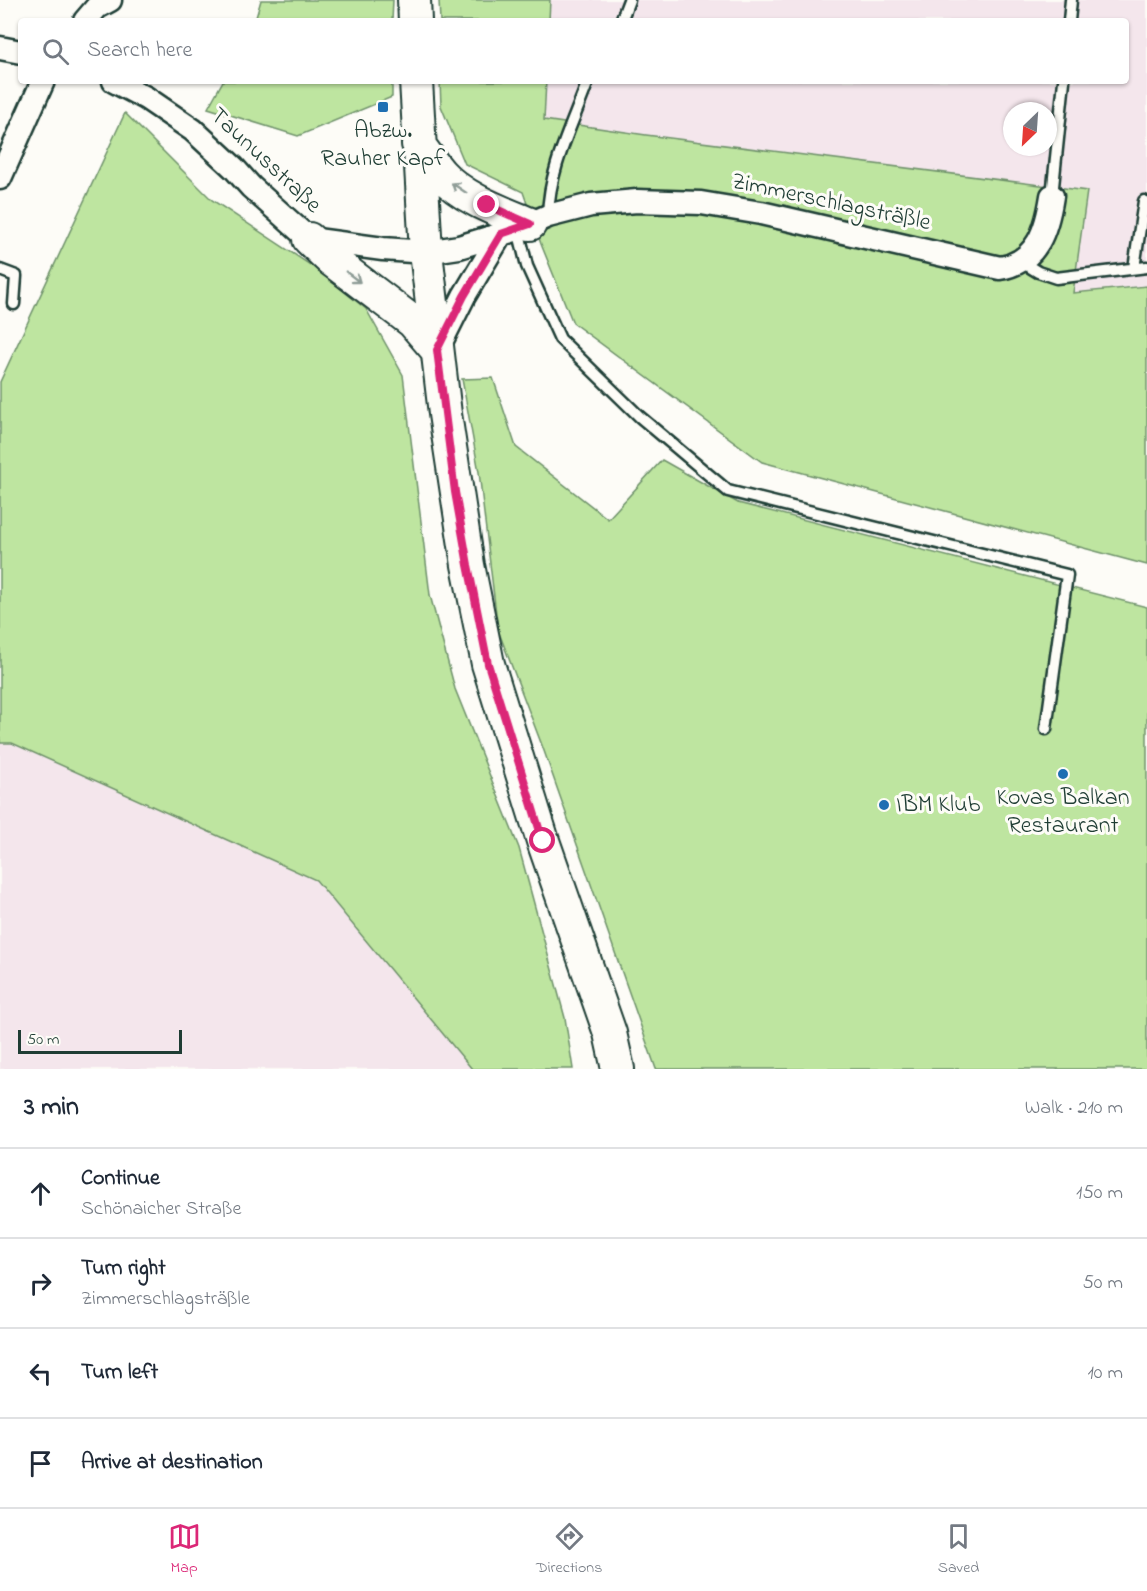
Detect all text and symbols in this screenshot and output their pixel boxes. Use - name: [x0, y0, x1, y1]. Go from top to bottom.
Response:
- search box: [18, 18, 1129, 84]
- icon: search: [39, 35, 72, 68]
- text: Search here: [87, 35, 192, 67]
- street label: Taunusstraße: [201, 100, 329, 222]
- marker: Abzw. Rauher Kapf: [376, 100, 390, 114]
- north arrow: [1003, 102, 1057, 156]
- place label: Abzw. Rauher Kapf: [321, 114, 446, 177]
- street label: Zimmerschlagsträßle: [728, 165, 934, 241]
- one-way arrow: [451, 182, 468, 194]
- route end: [473, 191, 499, 217]
- one-way arrow: [345, 271, 361, 284]
- marker: Kovas Balkan Restaurant: [1056, 767, 1070, 781]
- place label: Kovas Balkan Restaurant: [996, 781, 1130, 844]
- place label: IBM Klub: [896, 788, 981, 823]
- marker: IBM Klub: [877, 798, 891, 812]
- route start: [529, 827, 555, 853]
- scale bar: [18, 1027, 182, 1054]
- text: 50 m: [27, 1028, 59, 1052]
- text: 3 min: [24, 1089, 79, 1127]
- text: Walk · 210 m: [1025, 1094, 1123, 1123]
- text: Continue: [81, 1163, 160, 1195]
- icon: ahead: [24, 1177, 57, 1210]
- text: 150 m: [1076, 1179, 1123, 1208]
- text: Schönaicher Straße: [81, 1195, 241, 1224]
- text: Turn right: [81, 1253, 166, 1285]
- icon: right: [24, 1267, 57, 1300]
- text: 50 m: [1082, 1269, 1123, 1298]
- text: Zimmerschlagsträßle: [81, 1285, 250, 1314]
- icon: left: [24, 1357, 57, 1390]
- text: Turn left: [81, 1357, 158, 1389]
- text: 10 m: [1087, 1359, 1123, 1388]
- icon: arrive: [24, 1447, 57, 1480]
- text: Arrive at destination: [81, 1447, 263, 1479]
- tab: Map: [168, 1520, 201, 1580]
- tab: Directions: [536, 1520, 602, 1580]
- tab: Saved: [938, 1520, 979, 1580]

